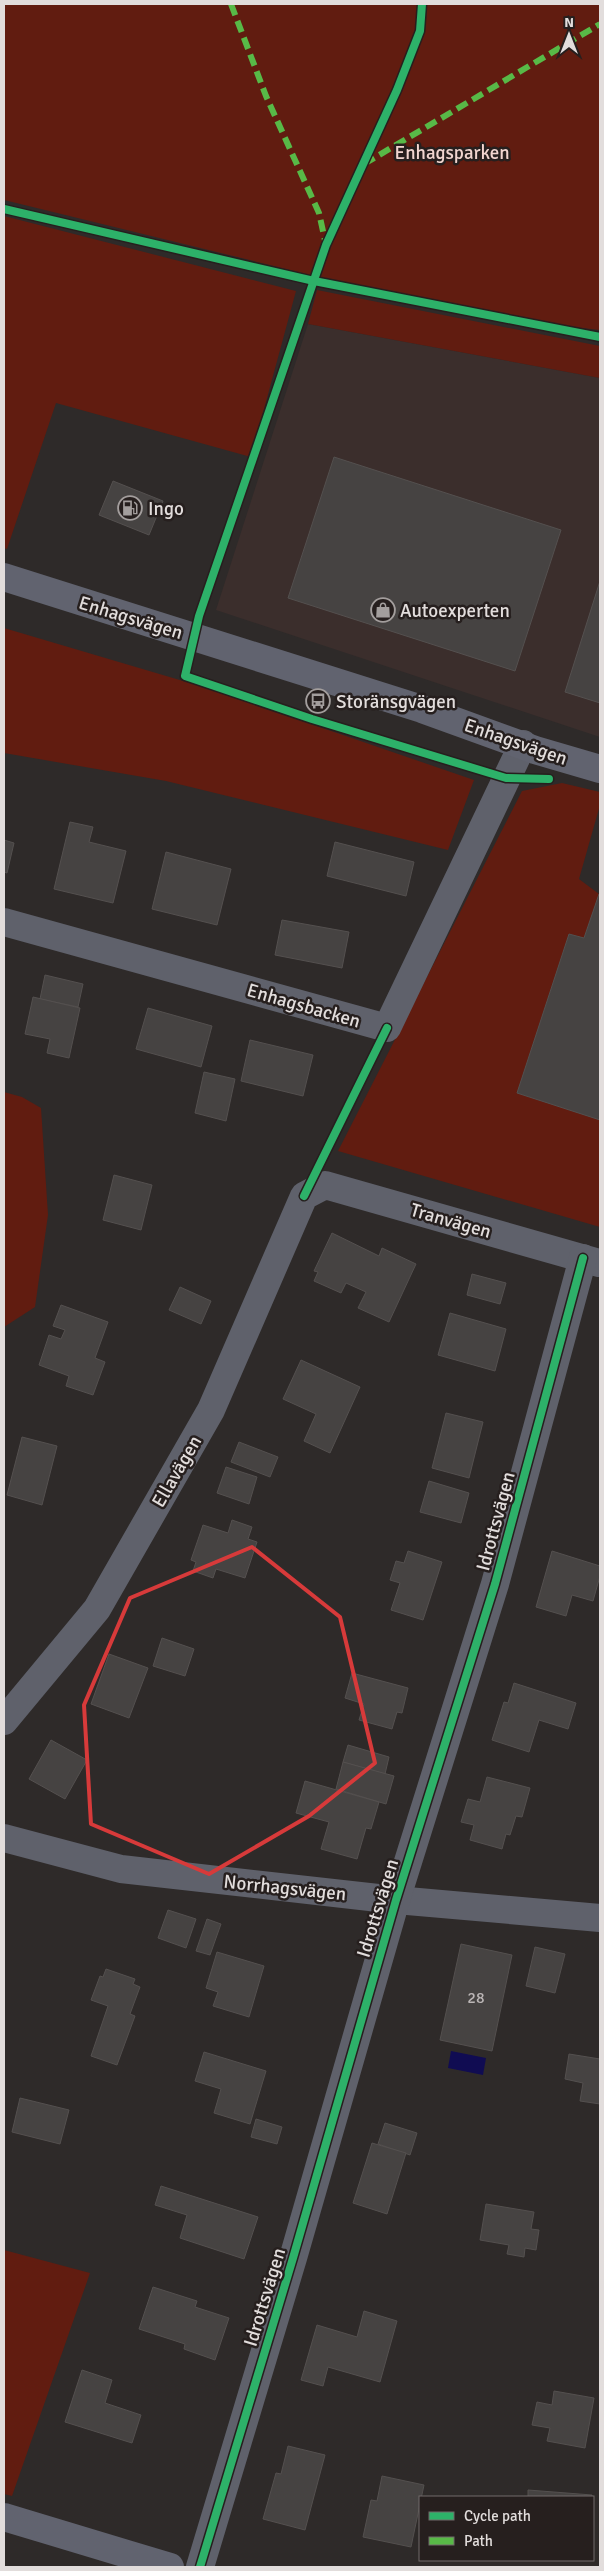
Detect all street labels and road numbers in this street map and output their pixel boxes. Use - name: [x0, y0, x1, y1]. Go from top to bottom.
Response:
- street label: Enhagsvägen: [76, 591, 186, 645]
- street label: Enhagsvägen: [461, 713, 570, 771]
- street label: Enhagsbacken: [244, 978, 363, 1034]
- street label: Tranvägen: [407, 1198, 494, 1244]
- street label: Ellavägen: [147, 1431, 207, 1512]
- street label: Idrottsvägen: [471, 1469, 521, 1573]
- street label: Idrottsvägen: [352, 1856, 404, 1960]
- street label: Norrhagsvägen: [222, 1870, 347, 1906]
- street label: Idrottsvägen: [239, 2245, 291, 2349]

